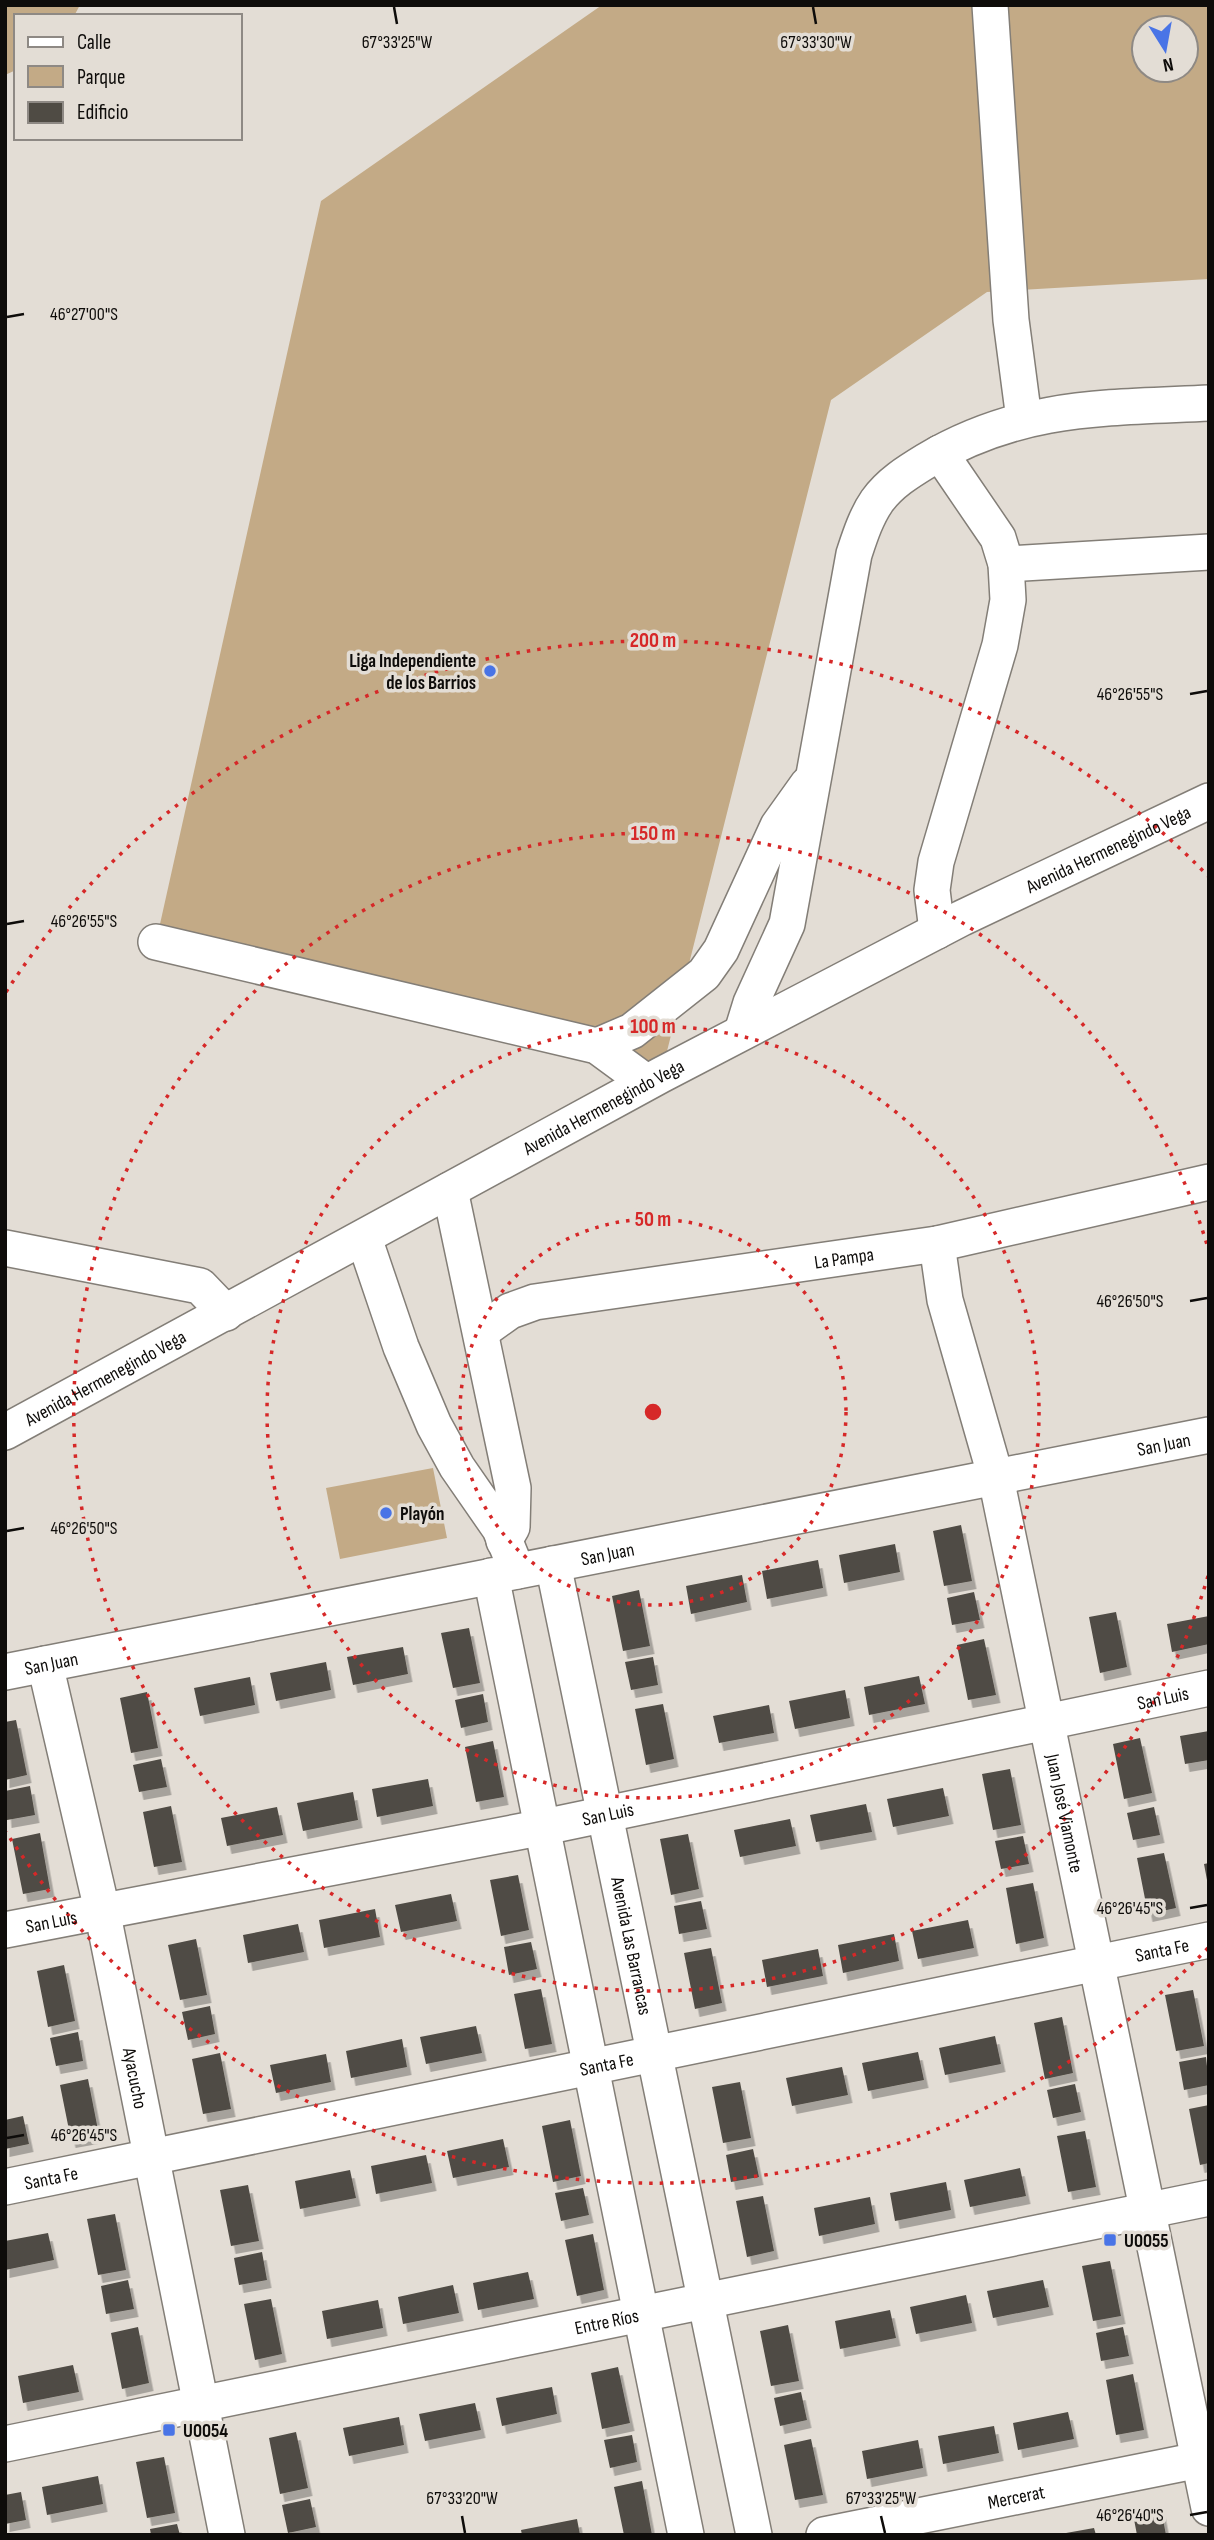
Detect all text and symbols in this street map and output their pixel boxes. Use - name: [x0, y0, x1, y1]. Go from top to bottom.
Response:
- legend: [14, 14, 242, 140]
- north arrow: [1130, 14, 1200, 84]
- text: Calle: [77, 30, 111, 55]
- text: 67°33'25"W: [362, 32, 433, 53]
- text: 67°33'30"W: [780, 32, 852, 53]
- text: N: [1161, 52, 1175, 76]
- text: Parque: [77, 65, 125, 90]
- text: Edificio: [77, 100, 128, 125]
- text: 46°27'00"S: [50, 304, 118, 325]
- text: 200 m: [630, 628, 676, 653]
- place label: Liga Independiente de los Barrios: [349, 650, 476, 695]
- marker: Liga Independiente de los Barrios: [482, 663, 498, 679]
- text: 46°26'55"S: [1097, 684, 1163, 705]
- street label: Avenida Hermenegindo Vega: [1022, 801, 1195, 899]
- text: 150 m: [631, 821, 675, 846]
- text: 46°26'55"S: [51, 911, 117, 932]
- text: 100 m: [630, 1014, 676, 1039]
- street label: Avenida Hermenegindo Vega: [519, 1055, 688, 1161]
- text: 50 m: [635, 1207, 671, 1232]
- street label: La Pampa: [813, 1243, 875, 1275]
- text: 46°26'50"S: [1096, 1291, 1164, 1312]
- street label: Avenida Hermenegindo Vega: [21, 1326, 190, 1432]
- centre of rings: [641, 1400, 665, 1424]
- street label: San Juan: [1135, 1429, 1193, 1462]
- place label: Playón: [400, 1503, 445, 1526]
- marker: Playón: [378, 1505, 394, 1521]
- text: 46°26'50"S: [50, 1518, 118, 1539]
- street label: San Juan: [579, 1538, 636, 1571]
- street label: San Juan: [23, 1648, 80, 1681]
- street label: San Luis: [1135, 1682, 1191, 1716]
- street label: Juan José Viamonte: [1040, 1751, 1087, 1875]
- street label: San Luis: [580, 1799, 636, 1832]
- street label: Avenida Las Barrancas: [605, 1874, 656, 2017]
- text: 46°26'45"S: [1097, 1898, 1164, 1919]
- street label: San Luis: [24, 1906, 79, 1939]
- street label: Santa Fe: [1133, 1934, 1191, 1968]
- street label: Ayacucho: [117, 2045, 151, 2111]
- street label: Santa Fe: [578, 2048, 636, 2082]
- text: 46°26'45"S: [51, 2125, 118, 2146]
- street label: Santa Fe: [22, 2162, 80, 2196]
- place label: U0055: [1124, 2230, 1169, 2253]
- marker: U0055: [1102, 2232, 1118, 2248]
- street label: Entre Ríos: [573, 2305, 641, 2340]
- place label: U0054: [183, 2420, 228, 2443]
- marker: U0054: [161, 2422, 177, 2438]
- street label: Mercerat: [986, 2481, 1047, 2515]
- text: 67°33'20"W: [426, 2488, 498, 2509]
- text: 67°33'25"W: [846, 2488, 917, 2509]
- text: 46°26'40"S: [1096, 2505, 1164, 2526]

